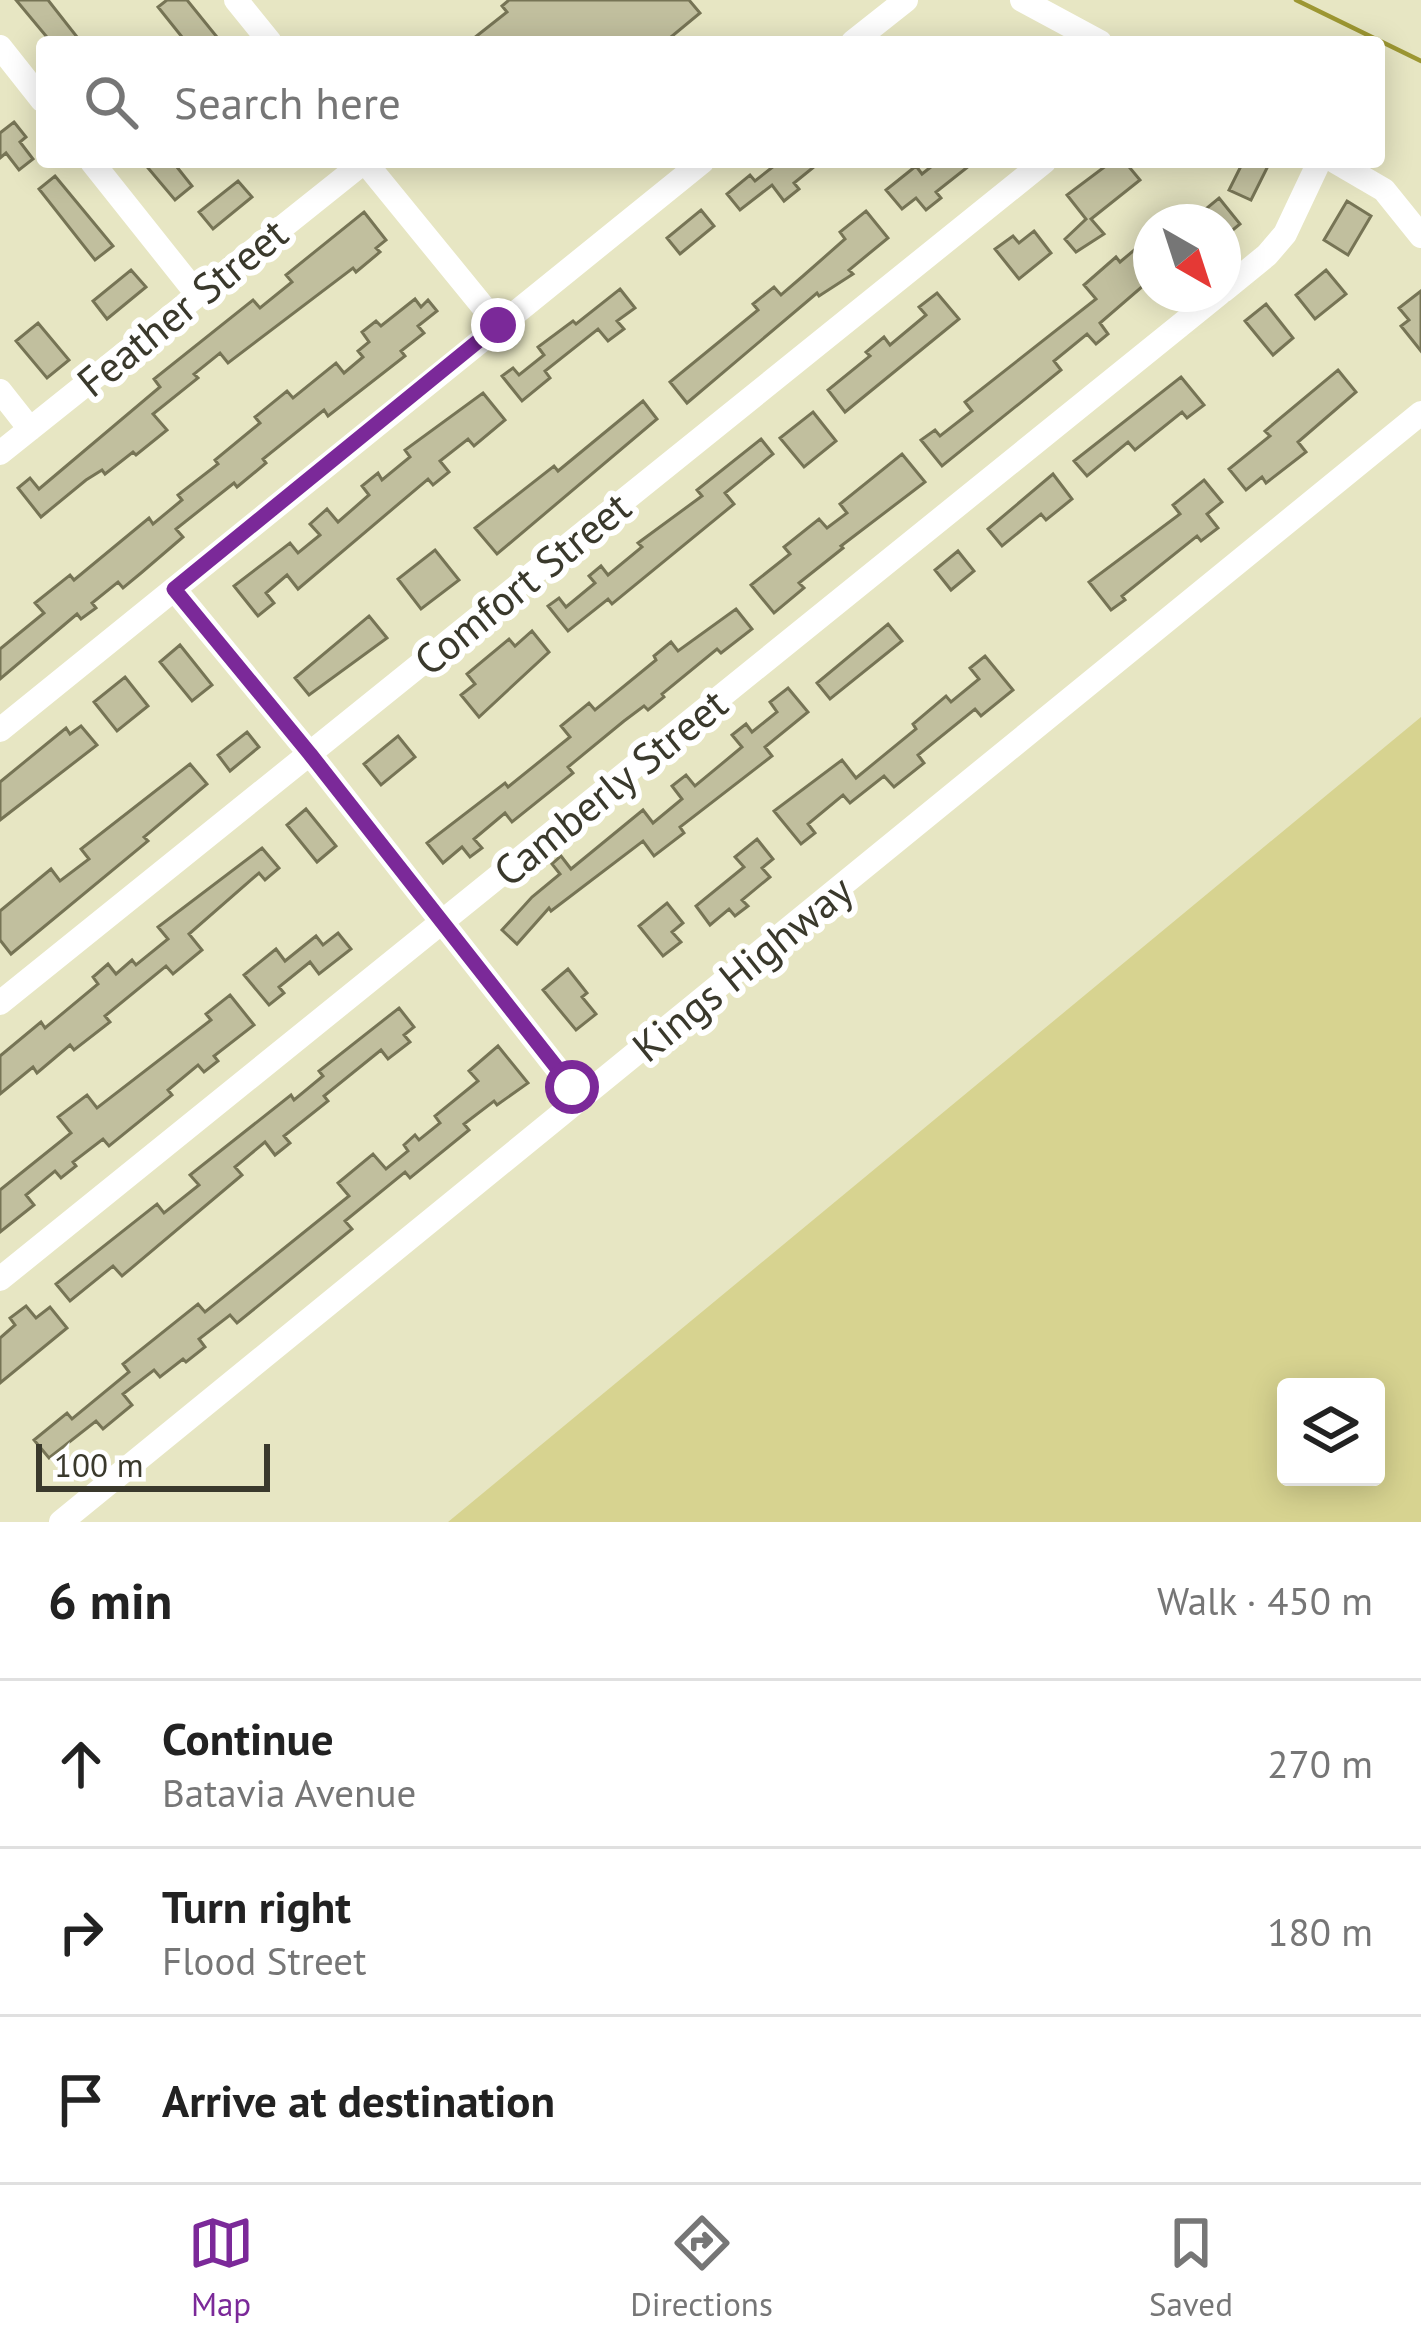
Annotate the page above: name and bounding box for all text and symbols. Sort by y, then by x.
search box [36,36,1385,168]
icon: search [78,69,144,135]
text: Search here [174,73,401,131]
north arrow [1133,204,1241,312]
street label: Feather Street [66,205,298,409]
route end [471,298,525,352]
street label: Comfort Street [403,479,641,687]
street label: Camberly Street [482,676,738,898]
street label: Kings Highway [621,862,864,1074]
route start [545,1060,599,1114]
map controls [1277,1378,1385,1486]
button: layers [1277,1378,1385,1486]
scale bar [36,1438,270,1491]
text: 100 m [54,1443,144,1486]
text: 6 min [48,1567,172,1633]
text: Walk · 450 m [1157,1575,1373,1626]
text: Continue [162,1709,334,1767]
icon: ahead [48,1731,114,1797]
text: 270 m [1267,1738,1373,1789]
text: Batavia Avenue [162,1767,416,1818]
text: Turn right [162,1877,351,1935]
icon: right [48,1899,114,1965]
text: 180 m [1267,1906,1373,1957]
text: Flood Street [162,1935,366,1986]
icon: arrive [48,2067,114,2133]
text: Arrive at destination [162,2071,555,2129]
tab: Map [188,2210,254,2325]
tab: Directions [630,2210,773,2325]
tab: Saved [1149,2210,1233,2325]

